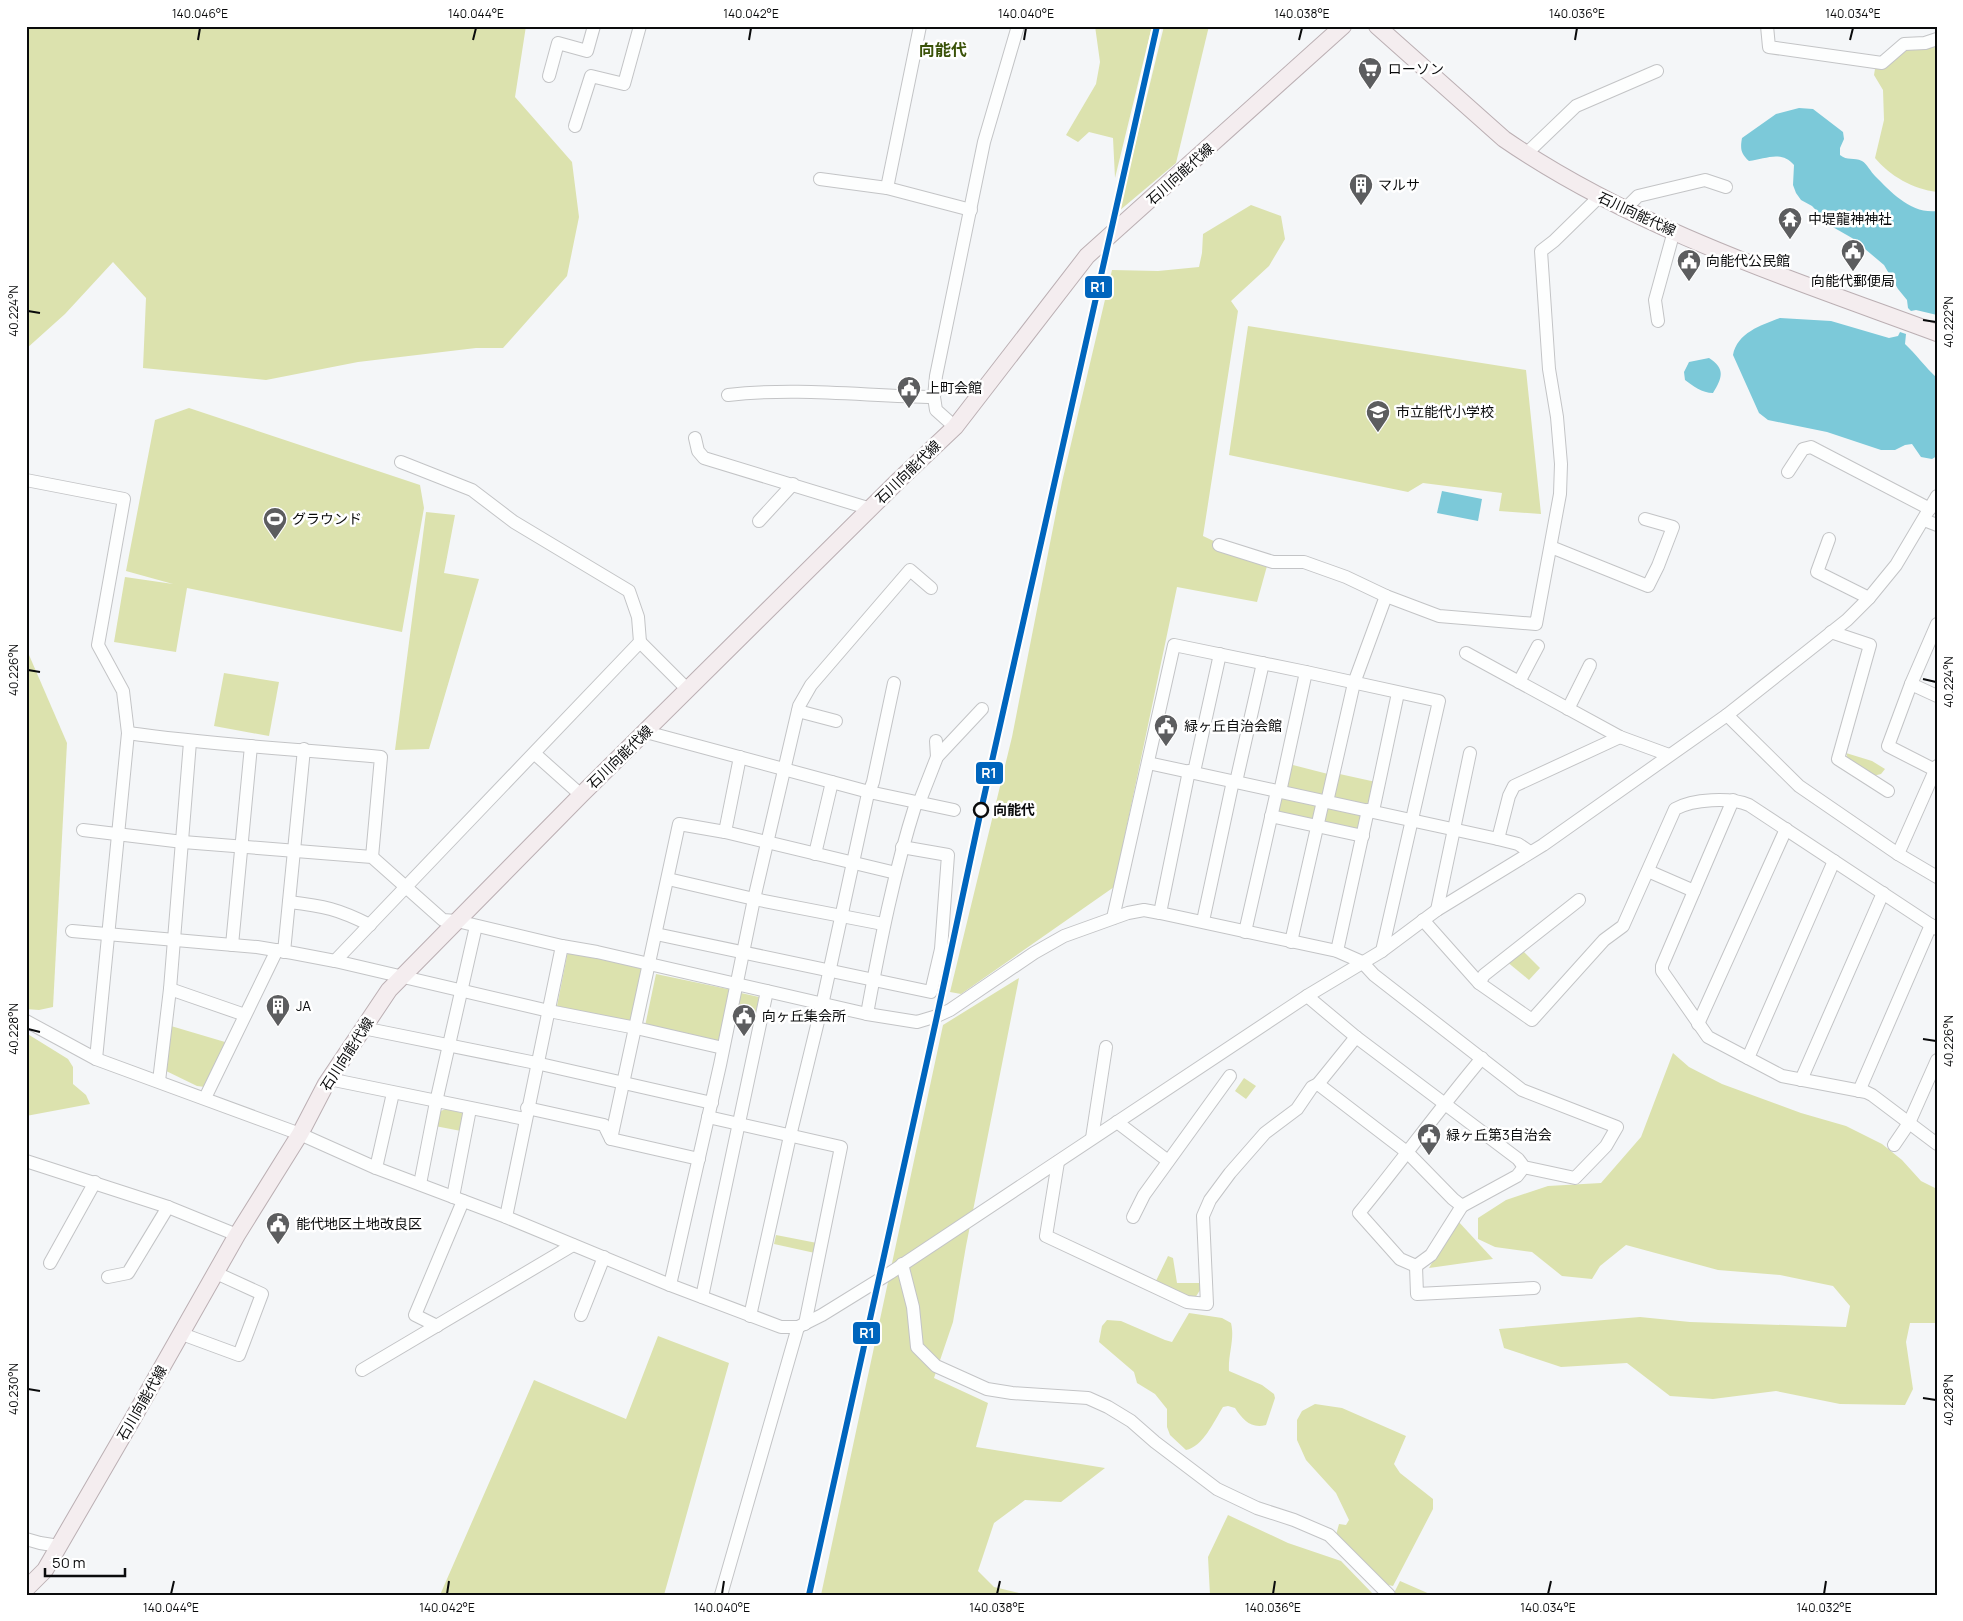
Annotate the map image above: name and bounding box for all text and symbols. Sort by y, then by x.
text: 140.046°E [172,5,228,22]
text: 140.044°E [448,5,504,22]
text: 140.042°E [723,5,779,22]
text: 140.040°E [998,5,1054,22]
text: 140.038°E [1274,5,1330,22]
text: 140.036°E [1549,5,1605,22]
text: 140.034°E [1825,5,1881,22]
district label: 向能代 [919,39,967,61]
supermarket icon: ローソン [1357,56,1383,90]
place label: ローソン [1388,59,1444,78]
street label: 石川向能代線 [1142,138,1217,209]
building icon: マルサ [1348,172,1374,206]
place label: マルサ [1378,175,1420,194]
street label: 石川向能代線 [1595,187,1679,240]
temple icon: 中堤龍神神社 [1777,206,1803,240]
place label: 中堤龍神神社 [1808,209,1892,228]
public building icon: 向能代郵便局 [1840,238,1866,272]
public building icon: 向能代公民館 [1676,248,1702,282]
place label: 向能代公民館 [1706,251,1790,270]
place label: 向能代郵便局 [1811,271,1895,290]
line badge: R1 [1084,275,1113,299]
text: R1 [1090,277,1106,296]
text: 40.224°N [5,285,22,337]
text: 40.222°N [1940,296,1957,348]
public building icon: 上町会館 [896,375,922,409]
place label: 上町会館 [926,378,982,397]
school or university icon: 市立能代小学校 [1365,399,1391,433]
place label: 市立能代小学校 [1396,402,1494,421]
street label: 石川向能代線 [871,436,944,508]
sports icon: グラウンド [262,506,288,540]
place label: グラウンド [292,509,362,528]
text: 40.226°N [5,644,22,696]
text: 40.224°N [1940,656,1957,708]
public building icon: 緑ヶ丘自治会館 [1153,713,1179,747]
place label: 緑ヶ丘自治会館 [1184,716,1282,735]
street label: 石川向能代線 [583,721,656,793]
line badge: R1 [975,761,1004,785]
text: R1 [981,763,997,782]
place label: 向能代 [993,800,1035,819]
marker: 向能代 [973,802,989,818]
building icon: JA [265,993,291,1027]
place label: JA [296,996,311,1015]
text: 40.228°N [5,1003,22,1055]
public building icon: 向ヶ丘集会所 [731,1003,757,1037]
place label: 向ヶ丘集会所 [762,1006,846,1025]
street label: 石川向能代線 [316,1013,377,1094]
text: 40.226°N [1940,1015,1957,1067]
public building icon: 緑ヶ丘第3自治会 [1416,1122,1442,1156]
place label: 緑ヶ丘第3自治会 [1446,1125,1552,1144]
public building icon: 能代地区土地改良区 [265,1211,291,1245]
place label: 能代地区土地改良区 [296,1214,422,1233]
line badge: R1 [852,1321,881,1345]
text: R1 [859,1323,875,1342]
street label: 石川向能代線 [112,1362,171,1444]
text: 40.230°N [5,1363,22,1415]
text: 40.228°N [1940,1374,1957,1426]
scale bar [45,1546,125,1578]
text: 50 m [52,1552,86,1573]
text: 140.044°E [143,1599,199,1616]
text: 140.042°E [419,1599,475,1616]
text: 140.040°E [694,1599,750,1616]
text: 140.038°E [969,1599,1025,1616]
text: 140.036°E [1245,1599,1301,1616]
text: 140.034°E [1520,1599,1576,1616]
text: 140.032°E [1796,1599,1852,1616]

